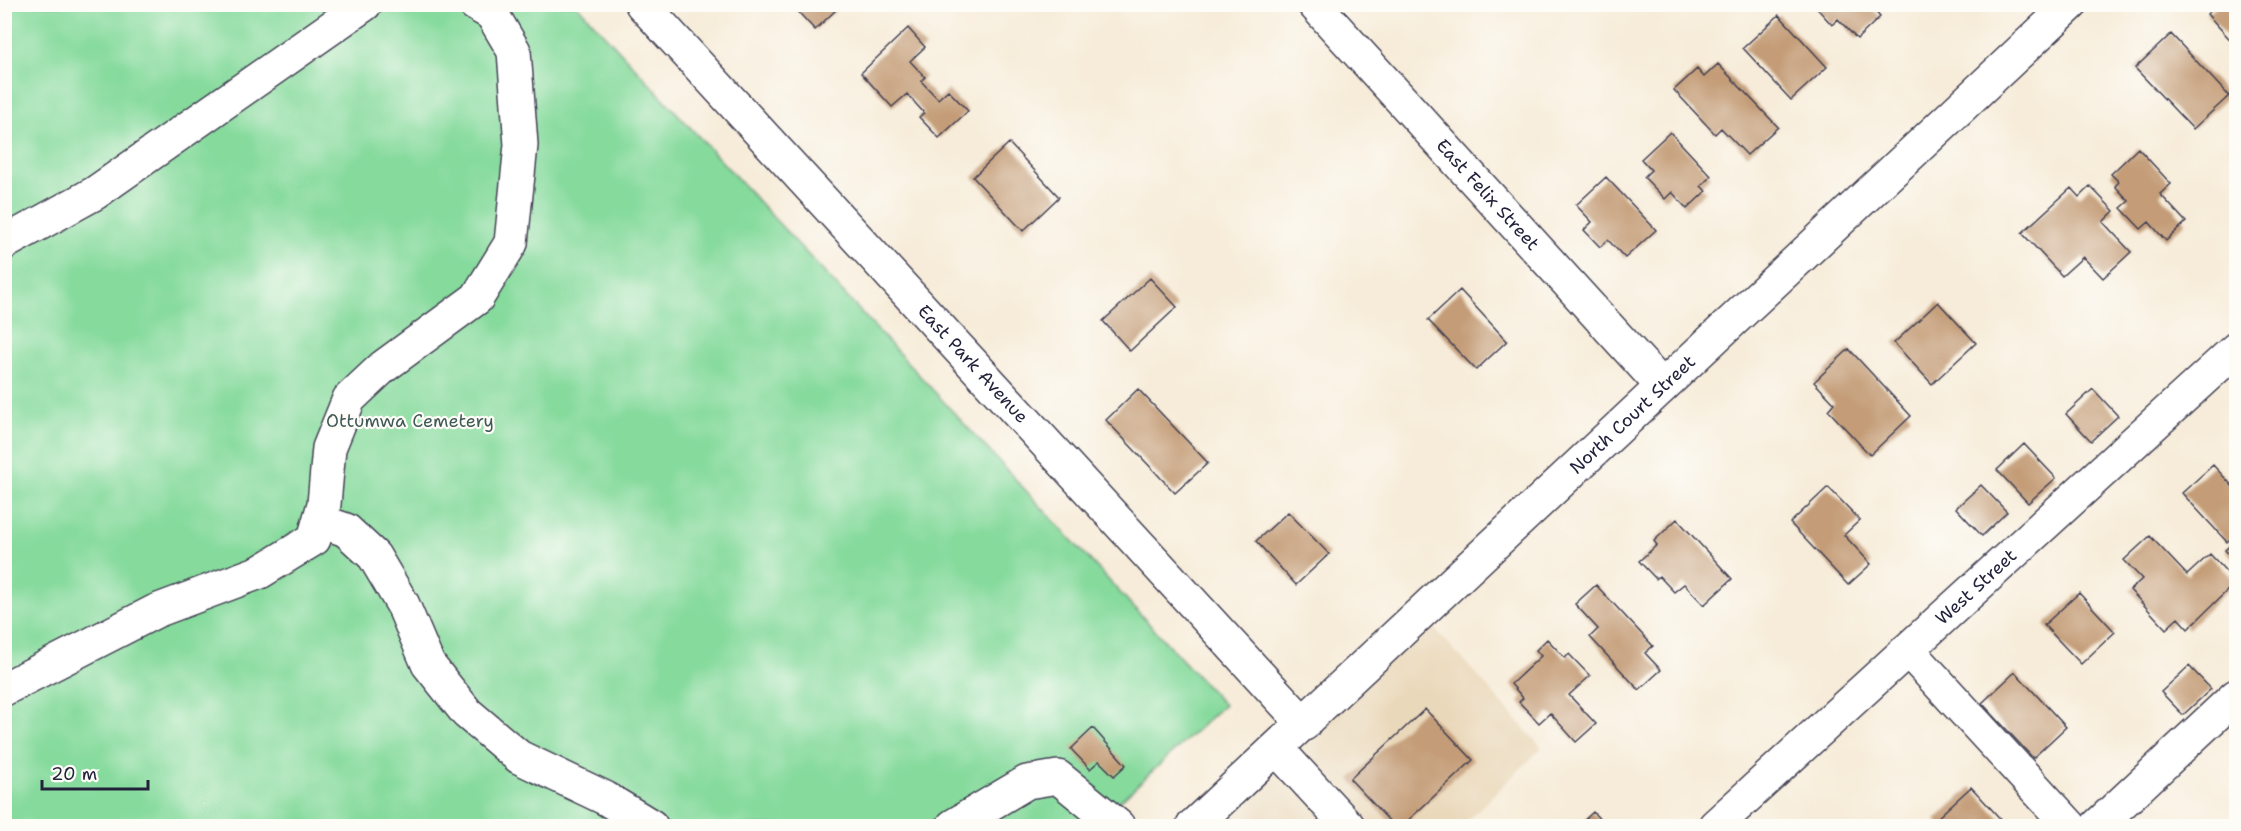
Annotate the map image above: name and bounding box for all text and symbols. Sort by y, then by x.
street label: East Felix Street [1431,134,1545,256]
street label: East Park Avenue [912,300,1034,428]
street label: North Court Street [1564,350,1701,479]
park label: Ottumwa Cemetery [326,409,494,433]
street label: West Street [1930,544,2022,630]
scale bar [42,753,148,791]
text: 20 m [51,762,97,786]

